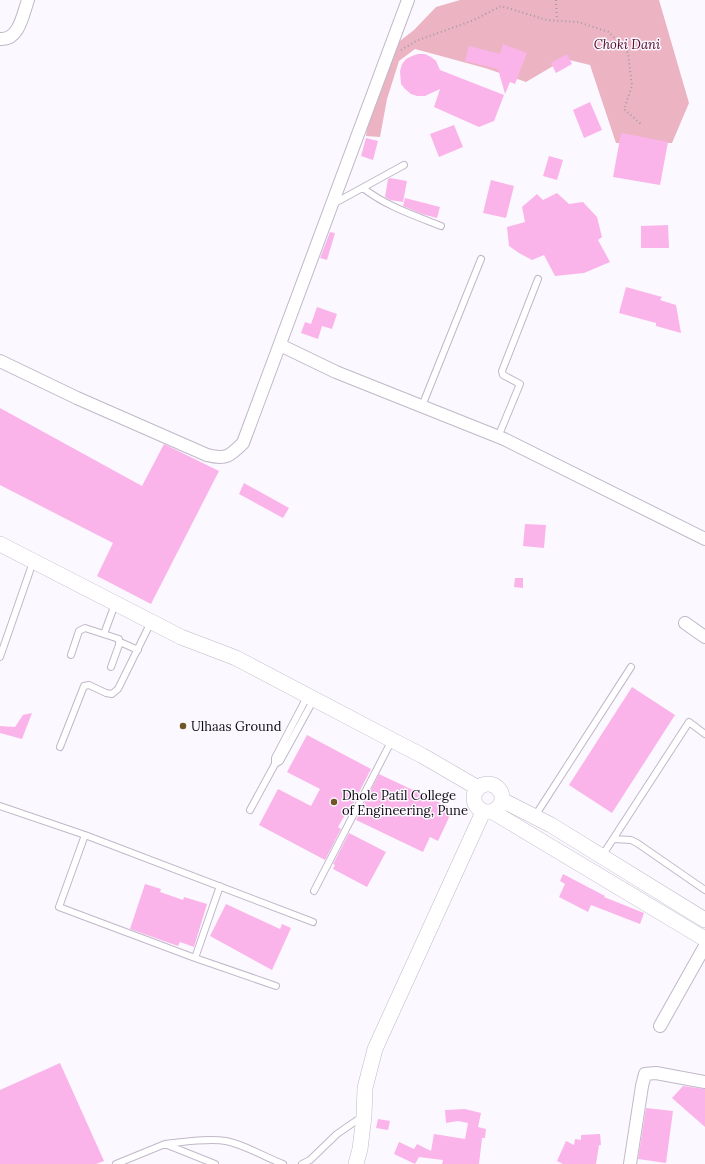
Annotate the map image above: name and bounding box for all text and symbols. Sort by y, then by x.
park label: Choki Dani [594,36,661,53]
place label: Ulhaas Ground [191,718,282,735]
marker: Ulhaas Ground [178,721,188,731]
place label: Dhole Patil College of Engineering, Pune [342,787,468,819]
marker: Dhole Patil College of Engineering, Pune [329,797,339,807]

